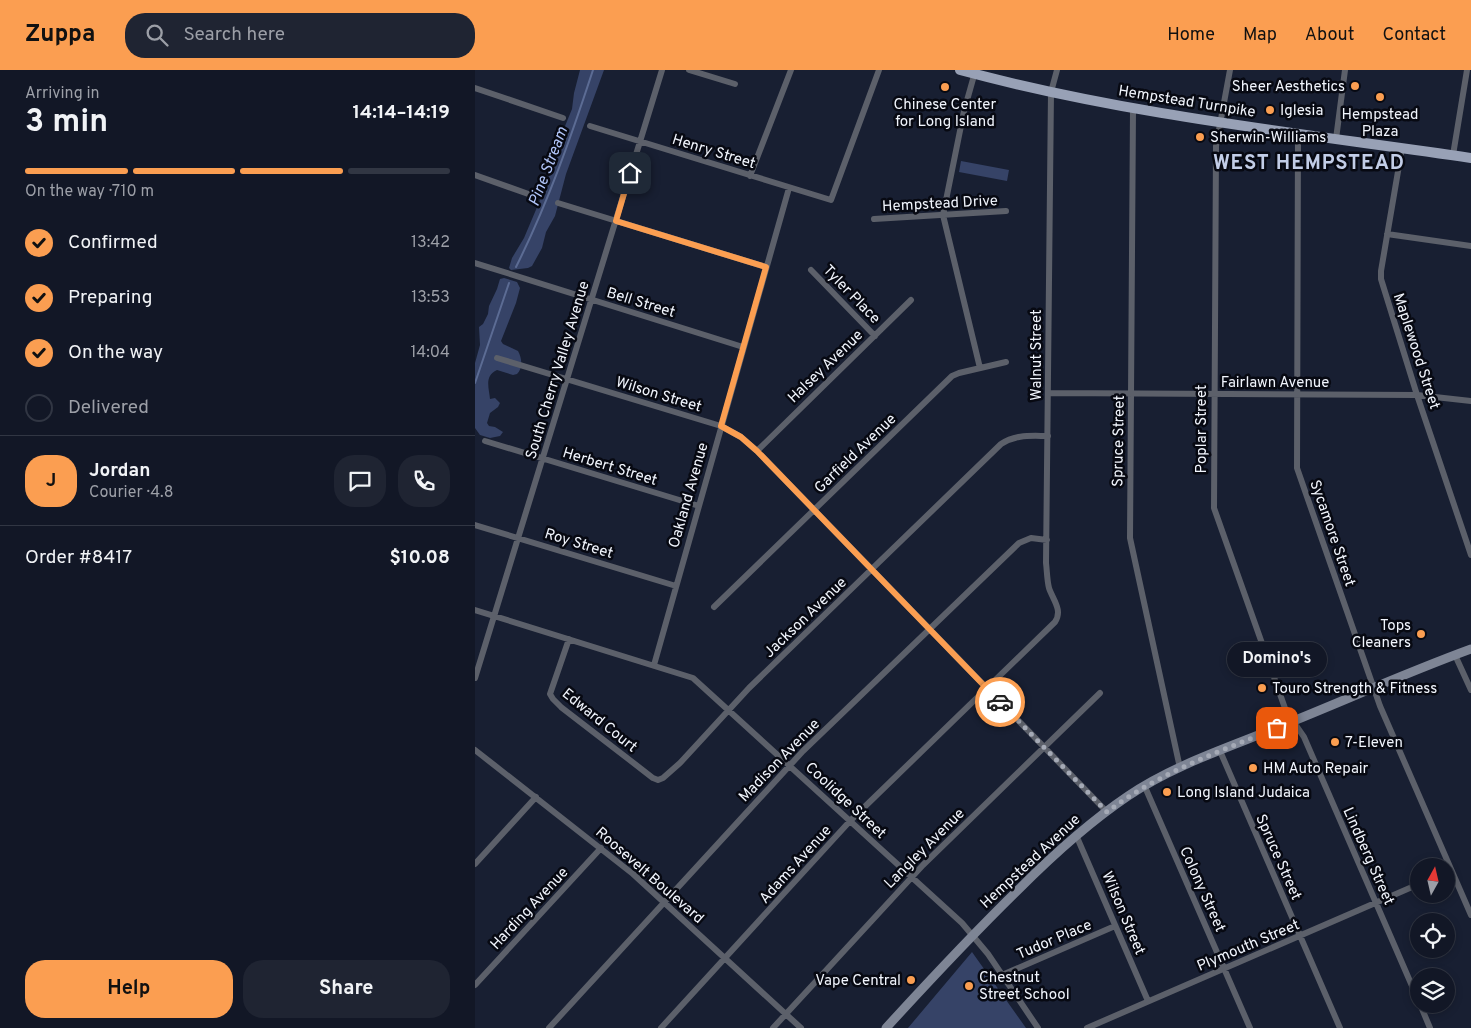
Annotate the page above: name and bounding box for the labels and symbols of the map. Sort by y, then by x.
place label: Sheer Aesthetics [1232,78,1345,97]
marker: Sheer Aesthetics [1349,80,1361,92]
marker: Chinese Center for Long Island [939,81,951,93]
street label: Hempstead Turnpike [1117,82,1257,123]
marker: Hempstead Plaza [1374,91,1386,103]
place label: Chinese Center for Long Island [894,96,997,132]
place label: Iglesia [1280,102,1323,121]
marker: Iglesia [1264,104,1276,116]
place label: Hempstead Plaza [1342,106,1418,142]
water label: Pine Stream [525,124,573,209]
place label: Sherwin-Williams [1210,129,1326,148]
street label: Henry Street [670,131,758,174]
marker: Sherwin-Williams [1194,131,1206,143]
district label: WEST HEMPSTEAD [1213,151,1405,177]
pin [609,152,651,194]
street label: Hempstead Drive [882,192,998,217]
street label: Tyler Place [818,262,884,329]
street label: South Cherry Valley Avenue [522,279,595,462]
street label: Bell Street [604,284,677,323]
street label: Maplewood Street [1388,291,1443,412]
street label: Walnut Street [1028,309,1047,401]
street label: Halsey Avenue [784,326,868,408]
street label: Wilson Street [613,373,704,418]
street label: Fairlawn Avenue [1221,374,1329,393]
street label: Poplar Street [1193,385,1212,473]
street label: Spruce Street [1109,395,1130,487]
street label: Garfield Avenue [811,410,901,498]
street label: Oakland Avenue [665,441,714,550]
street label: Herbert Street [560,444,659,491]
street label: Sycamore Street [1304,478,1359,589]
street label: Roy Street [542,525,615,564]
street label: Jackson Avenue [761,574,852,662]
place label: Tops Cleaners [1352,617,1411,653]
marker: Tops Cleaners [1415,628,1427,640]
callout: Domino's [1227,643,1327,678]
courier [975,677,1025,727]
place label: Touro Strength & Fitness [1272,680,1437,699]
marker: Touro Strength & Fitness [1256,682,1268,694]
street label: Edward Court [558,685,641,757]
pin [1256,707,1298,749]
street label: Madison Avenue [736,715,825,807]
place label: 7-Eleven [1345,734,1403,753]
marker: 7-Eleven [1329,736,1341,748]
street label: Coolidge Street [800,759,890,844]
place label: HM Auto Repair [1263,760,1369,779]
marker: HM Auto Repair [1247,762,1259,774]
place label: Long Island Judaica [1177,784,1310,803]
marker: Long Island Judaica [1161,786,1173,798]
street label: Langley Avenue [881,805,969,893]
street label: Lindberg Street [1338,805,1398,908]
street label: Hempstead Avenue [977,811,1085,913]
street label: Spruce Street [1250,812,1305,903]
street label: Adams Avenue [756,822,836,908]
street label: Roosevelt Boulevard [591,824,707,928]
street label: Colony Street [1174,844,1229,935]
north arrow [1410,858,1455,902]
street label: Harding Avenue [487,864,573,954]
street label: Wilson Street [1097,869,1149,958]
street label: Tudor Place [1014,916,1095,965]
street label: Plymouth Street [1194,916,1303,977]
place label: Chestnut Street School [979,969,1070,1005]
place label: Vape Central [815,972,901,991]
marker: Vape Central [905,974,917,986]
marker: Chestnut Street School [963,980,975,992]

